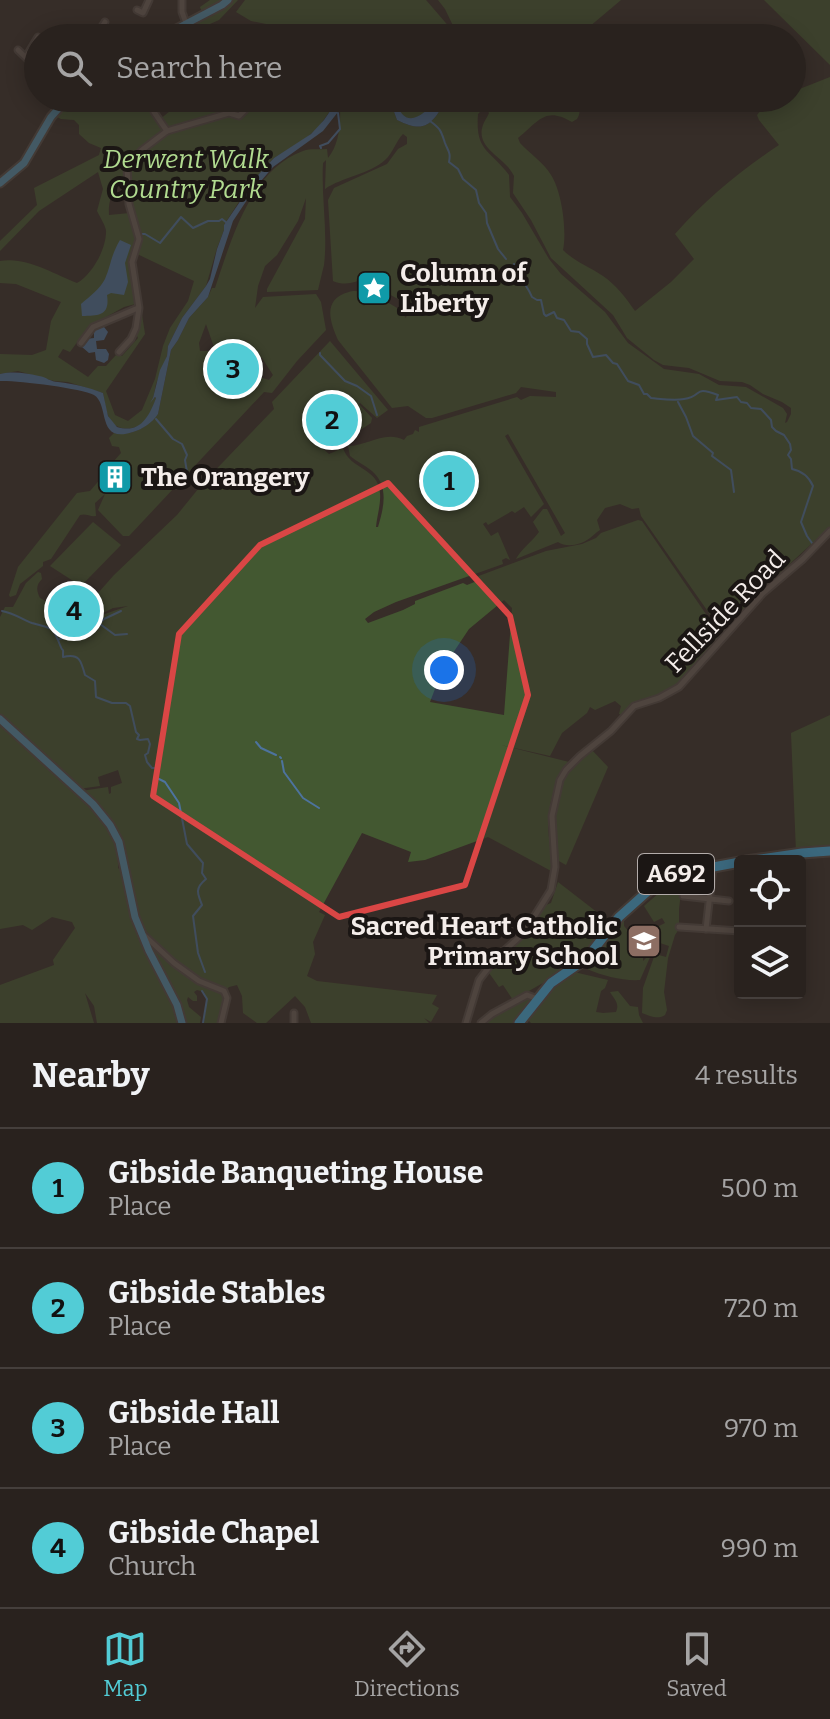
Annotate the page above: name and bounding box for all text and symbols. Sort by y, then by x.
search box [24,24,806,112]
icon: search [52,46,96,90]
text: Search here [116,50,283,86]
park label: Derwent Walk Country Park [103,144,270,205]
place label: Column of Liberty [400,258,529,319]
place icon: Column of Liberty [355,269,393,307]
pin: 3 [207,339,259,399]
pin: 2 [306,390,358,450]
pin: 1 [423,451,475,511]
building icon: The Orangery [96,458,134,496]
place label: The Orangery [141,462,310,493]
street label: Fellside Road [659,543,792,679]
pin: 4 [48,581,100,641]
your location [424,650,464,690]
road number: A692 [638,854,714,894]
map controls [734,855,806,999]
button: locate [734,855,806,927]
place label: Sacred Heart Catholic Primary School [351,911,618,972]
school or university icon: Sacred Heart Catholic Primary School [625,922,663,960]
button: layers [734,927,806,999]
text: Nearby [32,1055,150,1096]
text: 4 results [695,1060,798,1091]
text: Gibside Banqueting House [108,1155,484,1191]
text: 1 [52,1173,64,1204]
text: 500 m [721,1173,798,1204]
text: Place [108,1191,172,1222]
text: Gibside Stables [108,1275,325,1311]
text: 2 [51,1293,65,1324]
text: 720 m [724,1293,798,1324]
text: Place [108,1311,172,1342]
text: Gibside Hall [108,1395,280,1431]
text: 3 [51,1413,65,1444]
text: 970 m [724,1413,798,1444]
text: Place [108,1431,172,1462]
text: Gibside Chapel [108,1515,319,1551]
text: 4 [50,1533,66,1564]
text: 990 m [721,1533,798,1564]
text: Church [108,1551,196,1582]
tab: Map [103,1627,148,1702]
tab: Directions [354,1627,460,1702]
tab: Saved [666,1627,727,1702]

